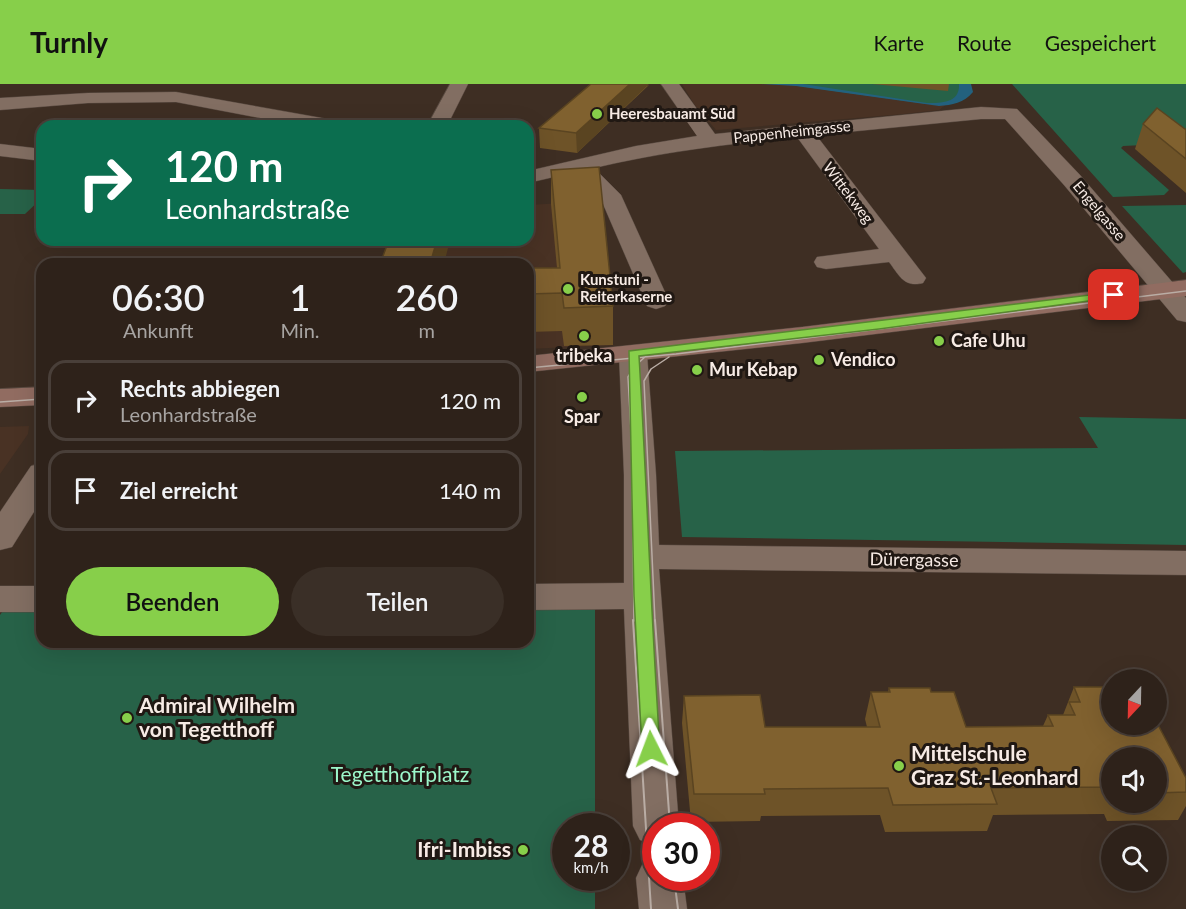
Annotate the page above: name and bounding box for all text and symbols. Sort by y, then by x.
text: Turnly [30,25,108,59]
text: Karte [874,30,924,55]
text: Route [957,30,1012,55]
text: Gespeichert [1045,30,1156,55]
place label: Heeresbauamt Süd [609,104,735,122]
marker: Heeresbauamt Süd [590,107,604,121]
street label: Pappenheimgasse [732,116,851,146]
text: 120 m [165,141,283,191]
icon: right [66,144,144,222]
street label: Wittekweg [820,158,878,227]
street label: Engelgasse [1070,177,1130,244]
text: Leonhardstraße [165,192,350,225]
pin [1088,269,1139,320]
place label: Kunstuni - Reiterkaserne [580,270,672,305]
text: 06:30 [112,275,205,319]
text: 1 [290,275,310,319]
text: 260 [395,275,458,319]
icon: arrive [1097,278,1130,311]
marker: Kunstuni - Reiterkaserne [561,282,575,296]
text: Ankunft [123,318,194,342]
text: Min. [280,318,320,342]
text: m [419,318,435,342]
marker: tribeka [577,329,591,343]
place label: Cafe Uhu [951,329,1026,351]
marker: Cafe Uhu [932,334,946,348]
place label: tribeka [556,344,612,366]
place label: Vendico [830,348,895,370]
marker: Vendico [812,353,826,367]
place label: Mur Kebap [709,358,798,380]
marker: Mur Kebap [690,363,704,377]
text: Rechts abbiegen [120,375,280,402]
icon: right [69,384,102,417]
text: 120 m [439,387,501,414]
marker: Spar [575,390,589,404]
text: Leonhardstraße [120,402,257,426]
place label: Spar [564,405,600,427]
icon: arrive [69,474,102,507]
text: Ziel erreicht [120,477,238,504]
text: 140 m [439,477,501,504]
street label: Dürergasse [869,547,959,571]
button: Beenden [66,567,279,636]
button: Teilen [291,567,504,636]
north arrow [1101,669,1167,735]
map controls [1101,669,1167,891]
place label: Admiral Wilhelm von Tegetthoff [138,692,295,741]
marker: Admiral Wilhelm von Tegetthoff [120,711,134,725]
position arrow [619,717,683,781]
place label: Mittelschule Graz St.-Leonhard [911,740,1078,789]
button: sound [1101,747,1167,813]
marker: Mittelschule Graz St.-Leonhard [892,759,906,773]
park label: Tegetthoffplatz [331,761,469,786]
speed limit sign: 30 [642,813,720,891]
button: search [1101,825,1167,891]
text: 28 [574,827,608,863]
place label: Ifri-Imbiss [417,836,511,861]
marker: Ifri-Imbiss [516,843,530,857]
text: km/h [573,858,609,876]

